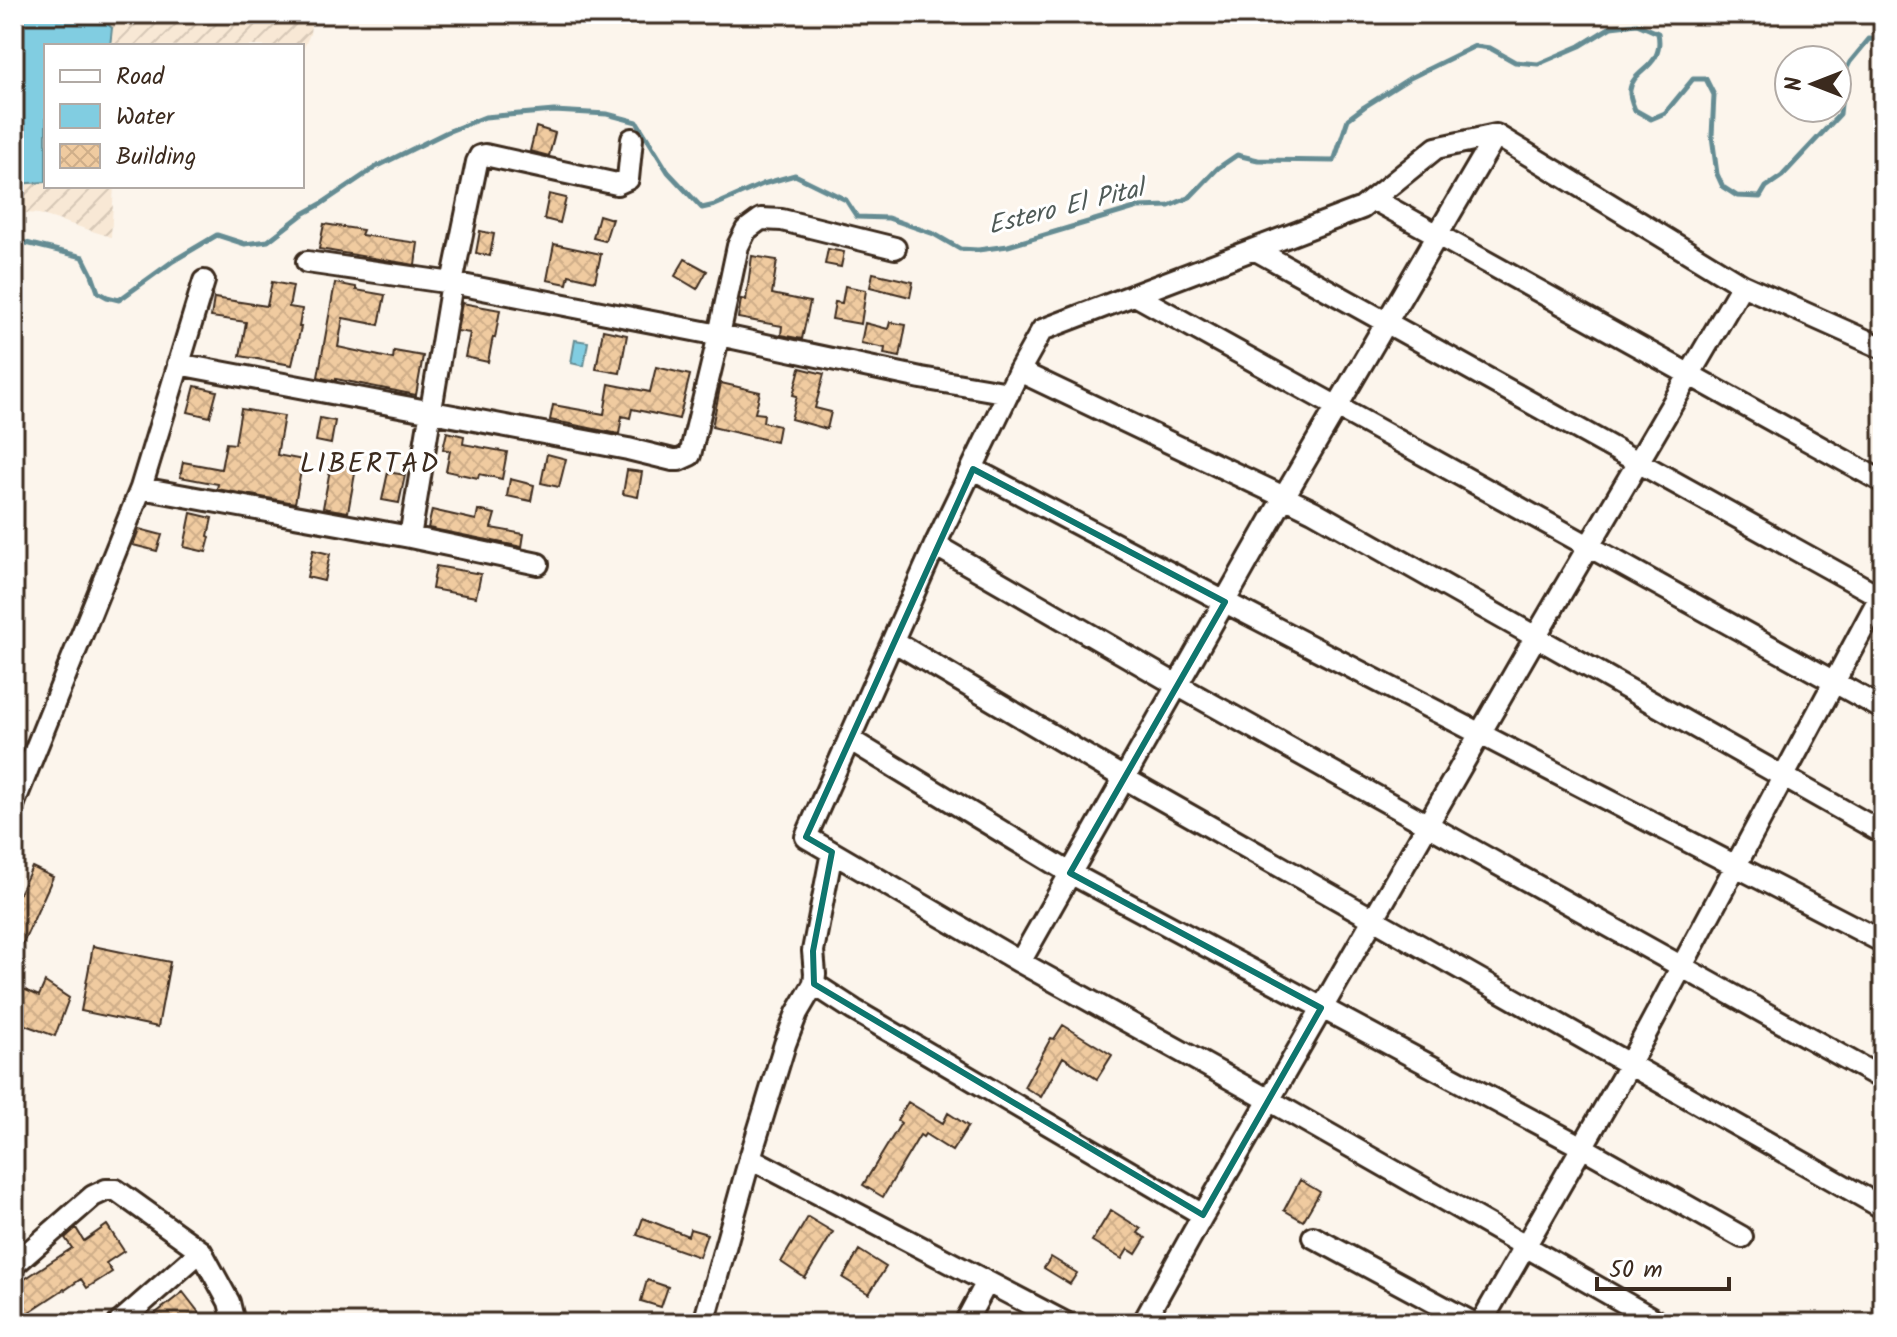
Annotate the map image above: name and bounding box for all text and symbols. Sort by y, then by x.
legend [44,44,304,188]
north arrow [1773,44,1853,124]
text: Road [116,58,165,97]
text: N [1778,77,1813,91]
text: Water [116,98,176,137]
text: Building [116,138,196,177]
water label: Estero El Pital [983,167,1153,248]
district label: LIBERTAD [300,442,440,487]
scale bar [1597,1241,1729,1291]
text: 50 m [1609,1251,1663,1290]

